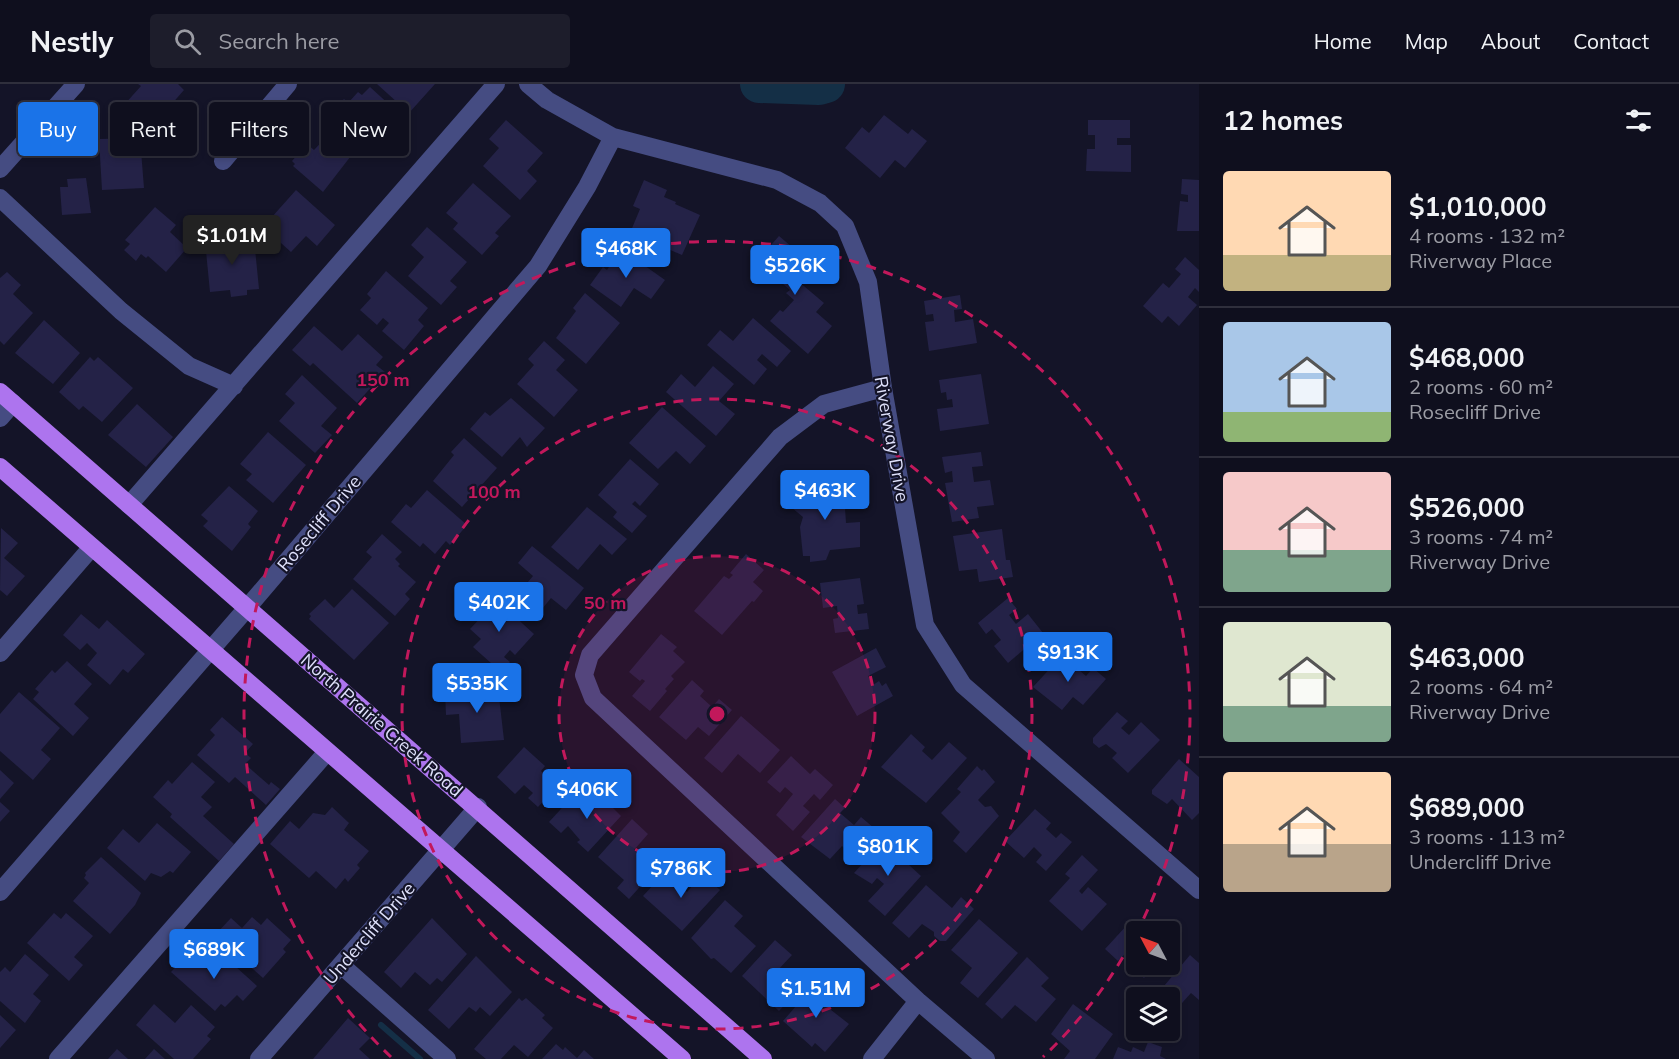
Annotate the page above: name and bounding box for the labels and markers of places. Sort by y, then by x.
pin: $1.01M [183,215,281,266]
pin: $468K [584,228,668,279]
pin: $526K [753,245,837,296]
pin: $463K [783,470,867,521]
pin: $402K [457,582,541,633]
pin: $913K [1026,632,1110,683]
pin: $535K [435,663,519,714]
centre of rings [707,704,727,724]
pin: $406K [545,769,629,820]
pin: $801K [846,826,930,877]
pin: $786K [639,848,723,899]
pin: $689K [172,929,256,980]
pin: $1.51M [767,968,865,1019]

